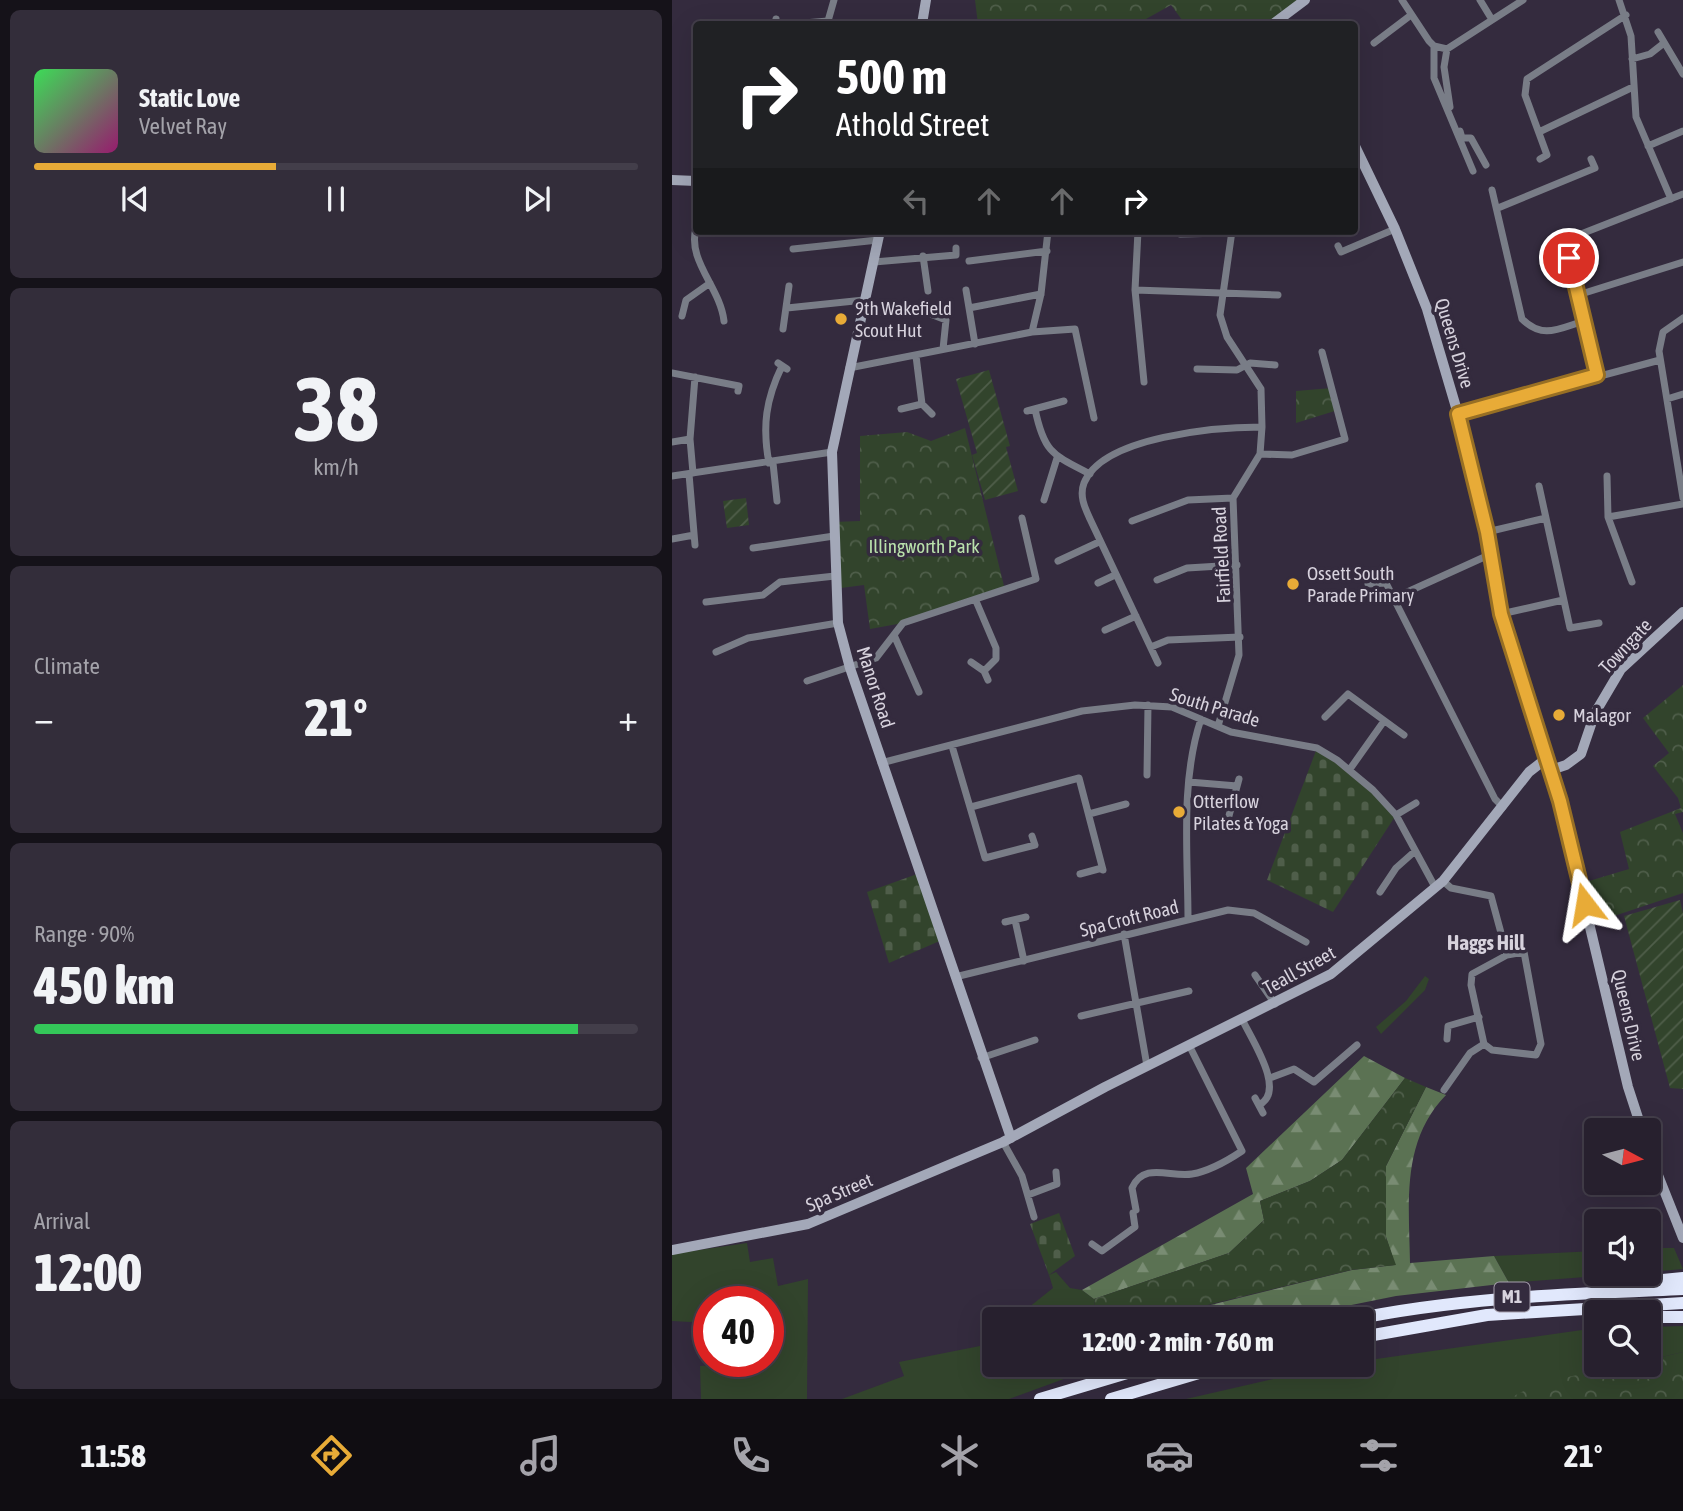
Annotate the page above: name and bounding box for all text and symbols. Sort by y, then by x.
text: 500 m [836,48,947,104]
icon: right [721,49,812,140]
text: Static Love [139,83,240,113]
text: Athold Street [836,106,989,143]
text: Velvet Ray [139,113,227,139]
icon: previous [116,180,154,218]
icon: pause [317,180,355,218]
icon: next [518,180,556,218]
icon: left [897,182,935,220]
icon: ahead [970,182,1008,220]
icon: ahead [1043,182,1081,220]
icon: right [1116,182,1154,220]
pin [1539,228,1599,288]
icon: arrive [1550,239,1588,277]
street label: Queens Drive [1431,295,1479,391]
place label: 9th Wakefield Scout Hut [855,297,952,341]
marker: 9th Wakefield Scout Hut [833,311,849,327]
text: 38 [293,356,379,460]
text: km/h [313,454,359,480]
street label: Fairfield Road [1207,506,1235,604]
park label: Illingworth Park [868,535,980,557]
place label: Ossett South Parade Primary [1307,562,1414,606]
marker: Ossett South Parade Primary [1285,576,1301,592]
street label: Towngate [1594,614,1656,678]
street label: Manor Road [853,644,899,730]
text: Climate [34,653,100,679]
street label: South Parade [1167,683,1263,731]
text: 21° [304,687,368,747]
text: − [34,696,54,739]
text: + [618,696,638,739]
place label: Malagor [1573,704,1631,726]
marker: Malagor [1551,707,1567,723]
place label: Otterflow Pilates & Yoga [1193,790,1289,834]
marker: Otterflow Pilates & Yoga [1171,804,1187,820]
position arrow [1548,867,1622,941]
street label: Spa Croft Road [1077,895,1181,941]
text: Range · 90% [34,921,134,947]
district label: Haggs Hill [1447,930,1525,954]
street label: Teall Street [1259,941,1339,999]
text: 450 km [34,955,175,1015]
street label: Queens Drive [1608,967,1650,1063]
north arrow [1584,1118,1661,1195]
map controls [1584,1118,1661,1377]
street label: Spa Street [802,1168,876,1216]
text: Arrival [34,1208,90,1234]
button: sound [1584,1209,1661,1286]
text: 12:00 [34,1242,142,1302]
road number: M1 [1494,1282,1530,1312]
speed limit sign: 40 [693,1286,784,1377]
button: search [1584,1300,1661,1377]
text: 12:00 · 2 min · 760 m [1082,1327,1274,1357]
icon: directions [307,1431,356,1480]
icon: music [516,1431,565,1480]
icon: phone [726,1431,775,1480]
icon: climate [935,1431,984,1480]
icon: car [1145,1431,1194,1480]
icon: filters [1354,1431,1403,1480]
text: 11:58 [80,1437,146,1474]
text: 21° [1564,1437,1603,1474]

